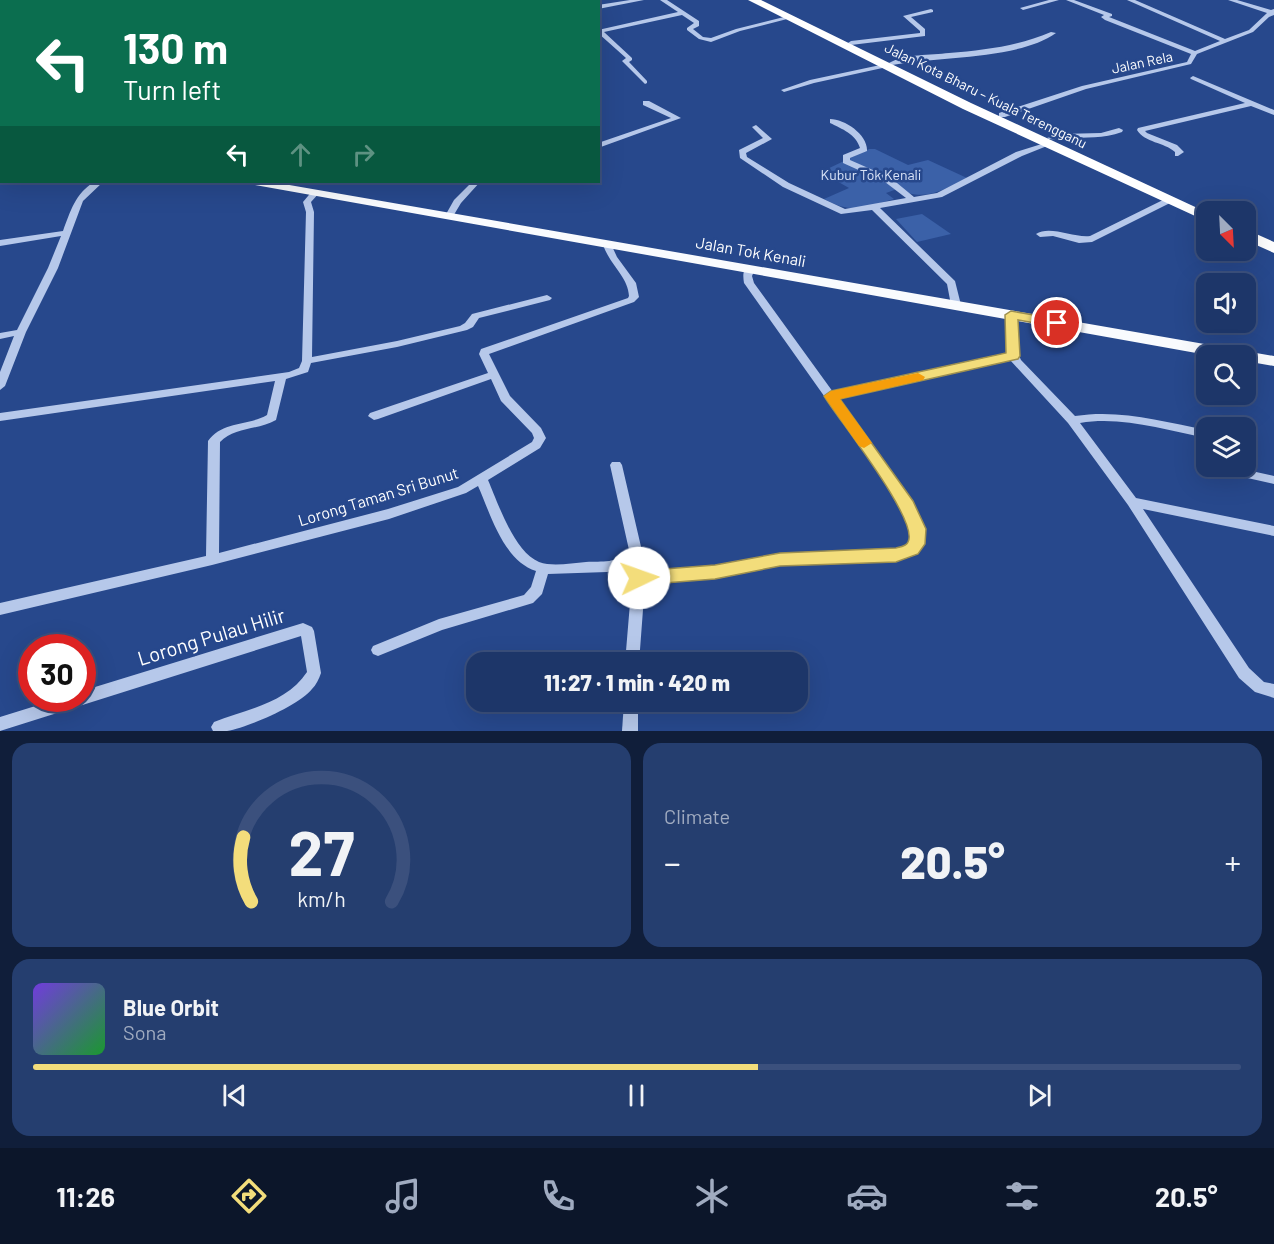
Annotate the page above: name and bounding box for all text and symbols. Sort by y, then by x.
text: 130 m [123,22,228,72]
icon: left [24,24,102,102]
street label: Jalan Kota Bharu – Kuala Terengganu [882,38,1090,152]
street label: Jalan Rela [1110,47,1174,77]
text: Turn left [123,73,221,105]
icon: left [221,138,254,171]
icon: ahead [284,138,317,171]
icon: right [347,138,380,171]
park label: Kubur Tok Kenali [821,166,921,183]
north arrow [1196,201,1256,261]
map controls [1196,201,1256,477]
street label: Jalan Tok Kenali [694,232,808,270]
button: sound [1196,273,1256,333]
pin [1031,297,1082,348]
icon: arrive [1040,306,1073,339]
button: search [1196,345,1256,405]
button: layers [1196,417,1256,477]
street label: Lorong Taman Sri Bunut [295,463,461,529]
position arrow [607,546,671,610]
street label: Lorong Pulau Hilir [134,602,288,670]
speed limit sign: 30 [18,634,96,712]
text: 11:27 · 1 min · 420 m [544,669,730,695]
text: Climate [664,804,730,828]
text: 27 [289,814,354,888]
text: 20.5° [900,834,1005,888]
text: − [664,842,681,882]
text: + [1225,842,1241,882]
text: km/h [297,886,346,911]
text: Blue Orbit [123,994,219,1020]
text: Sona [123,1020,167,1044]
icon: previous [218,1079,251,1112]
icon: pause [620,1079,653,1112]
icon: next [1023,1079,1056,1112]
icon: directions [228,1175,270,1217]
icon: music [382,1175,424,1217]
icon: phone [537,1175,579,1217]
icon: climate [691,1175,733,1217]
icon: car [846,1175,888,1217]
icon: filters [1001,1175,1043,1217]
text: 11:26 [56,1180,115,1212]
text: 20.5° [1155,1180,1218,1212]

